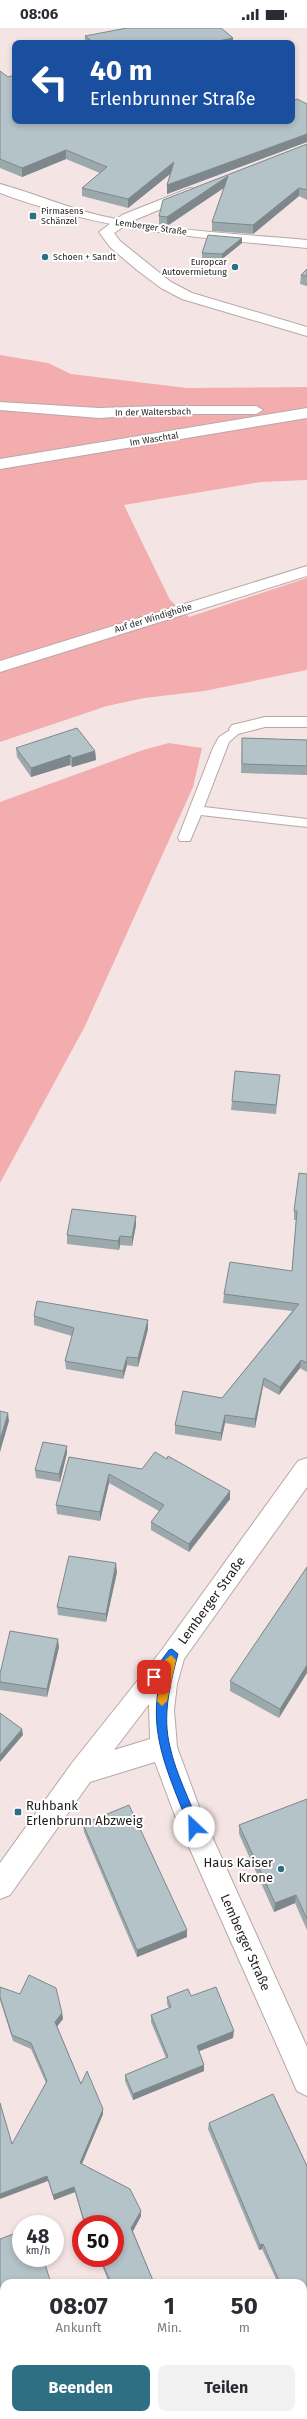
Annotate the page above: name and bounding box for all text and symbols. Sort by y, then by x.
text: 08:06 [20,5,58,23]
text: 40 m [90,54,153,87]
icon: left [24,56,76,108]
text: Erlenbrunner Straße [90,88,256,110]
place label: Pirmasens Schänzel [41,206,83,226]
marker: Pirmasens Schänzel [28,211,38,221]
street label: Lemberger Straße [115,217,188,237]
marker: Schoen + Sandt [40,252,50,262]
place label: Schoen + Sandt [53,252,117,262]
place label: Europcar Autovermietung [162,257,228,277]
marker: Europcar Autovermietung [230,262,240,272]
street label: In der Waltersbach [115,406,191,418]
street label: Im Waschtal [129,430,179,448]
street label: Auf der Windighöhe [113,601,193,635]
street label: Lemberger Straße [175,1554,248,1647]
pin [137,1660,171,1694]
icon: arrive [143,1666,165,1688]
place label: Ruhbank Erlenbrunn Abzweig [26,1798,143,1828]
position arrow [173,1806,215,1848]
marker: Ruhbank Erlenbrunn Abzweig [13,1807,23,1817]
place label: Haus Kaiser Krone [204,1855,273,1885]
marker: Haus Kaiser Krone [276,1864,286,1874]
street label: Lemberger Straße [217,1892,274,1993]
speed limit sign: 50 [72,2215,124,2267]
text: 48 [27,2224,49,2248]
text: km/h [26,2245,50,2257]
text: 08:07 [49,2292,108,2320]
text: 1 [164,2292,175,2320]
text: 50 [231,2292,258,2320]
text: Ankunft [56,2320,101,2335]
text: Min. [157,2320,182,2335]
text: m [239,2320,250,2335]
button: Beenden [12,2365,150,2411]
button: Teilen [158,2365,295,2411]

